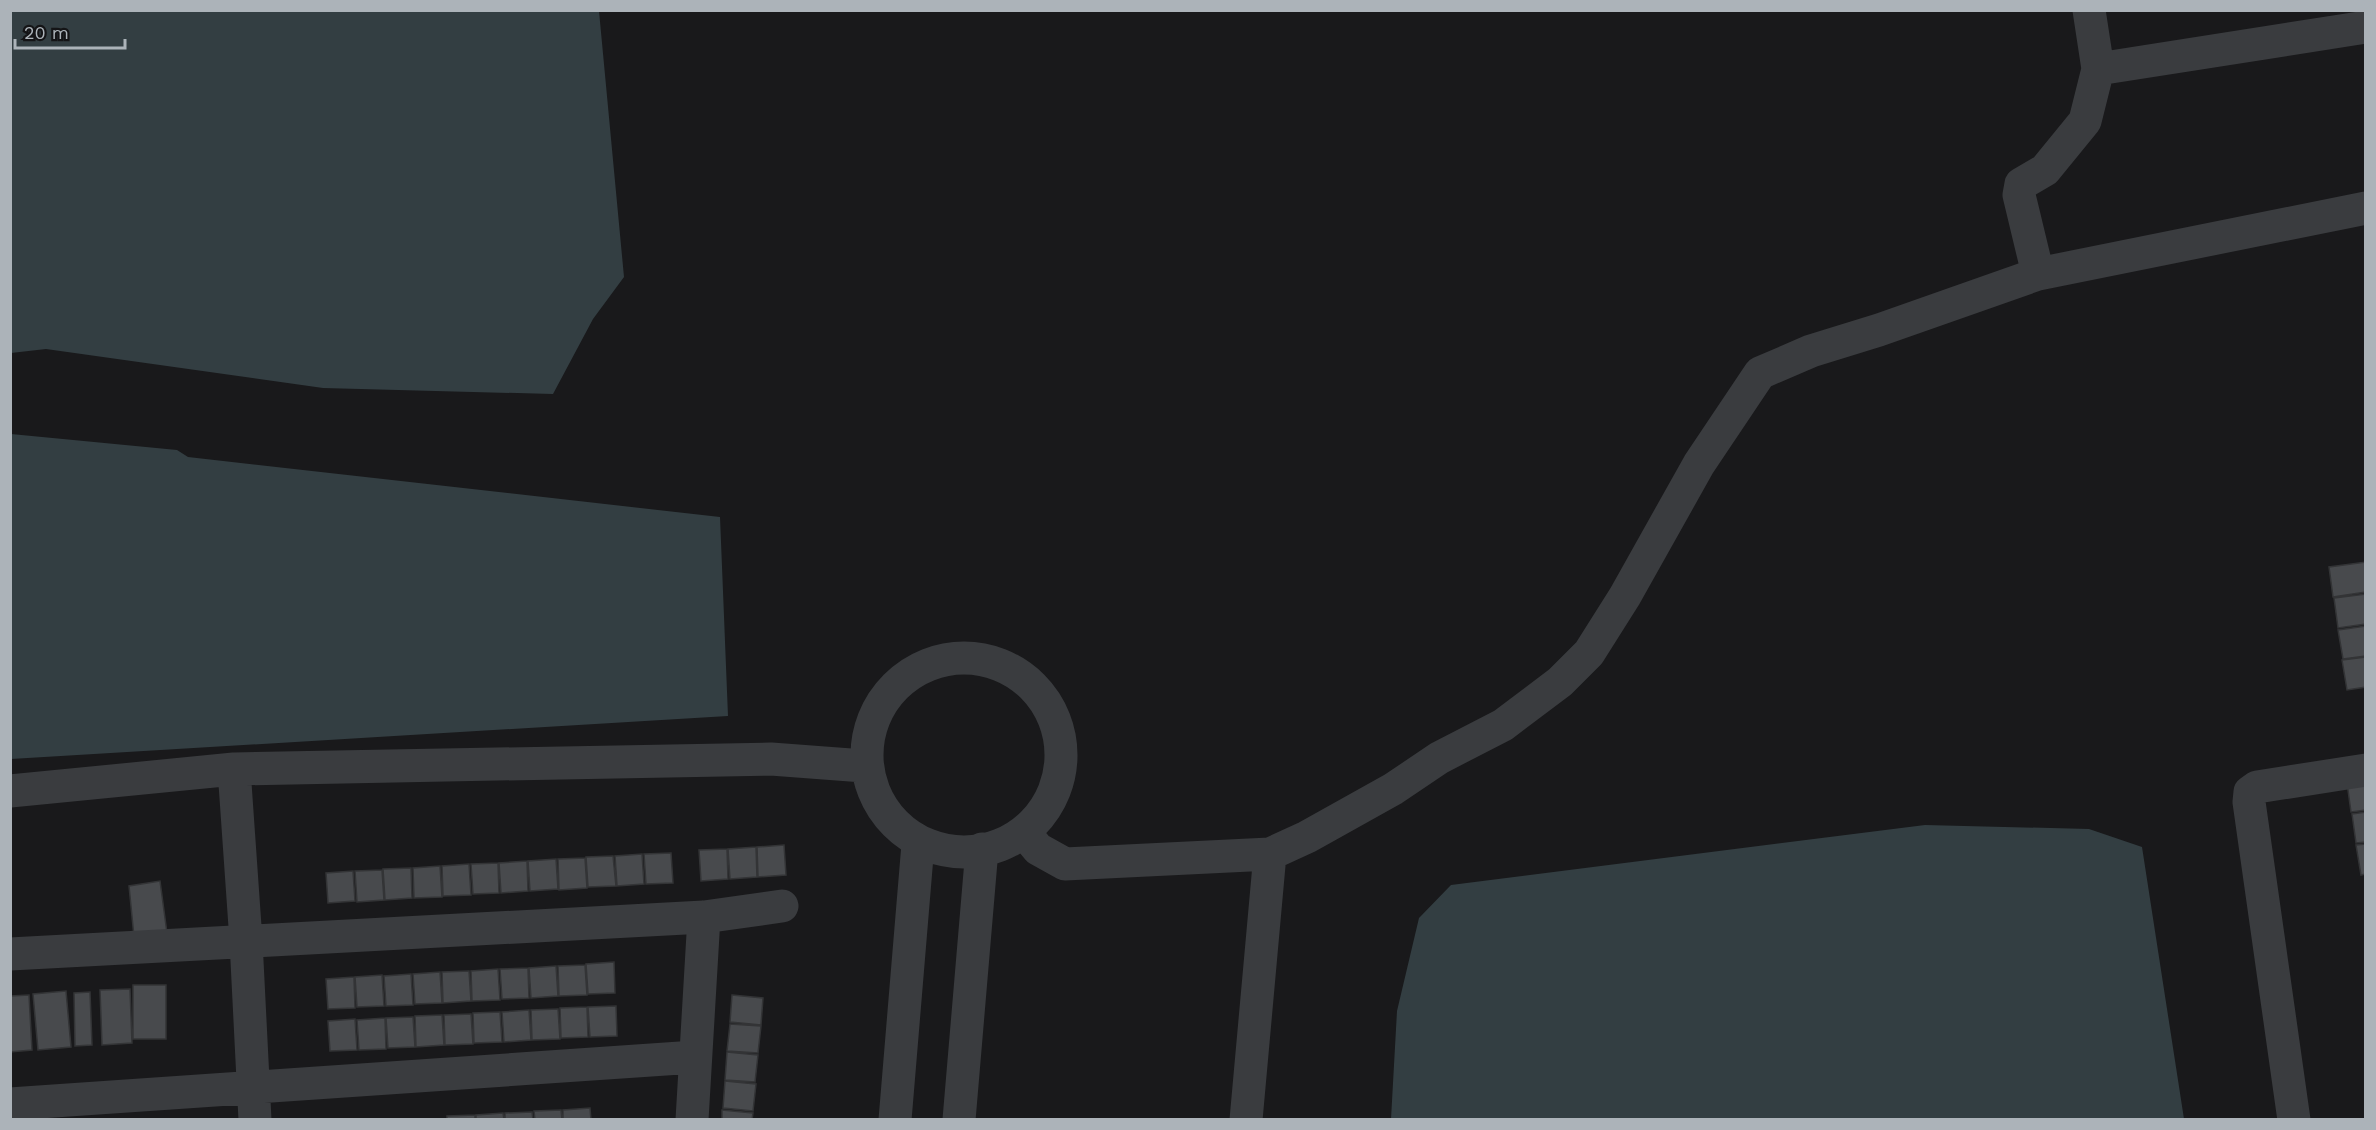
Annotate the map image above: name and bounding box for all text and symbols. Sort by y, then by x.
scale bar [15,12,124,50]
text: 20 m [24,22,69,43]

